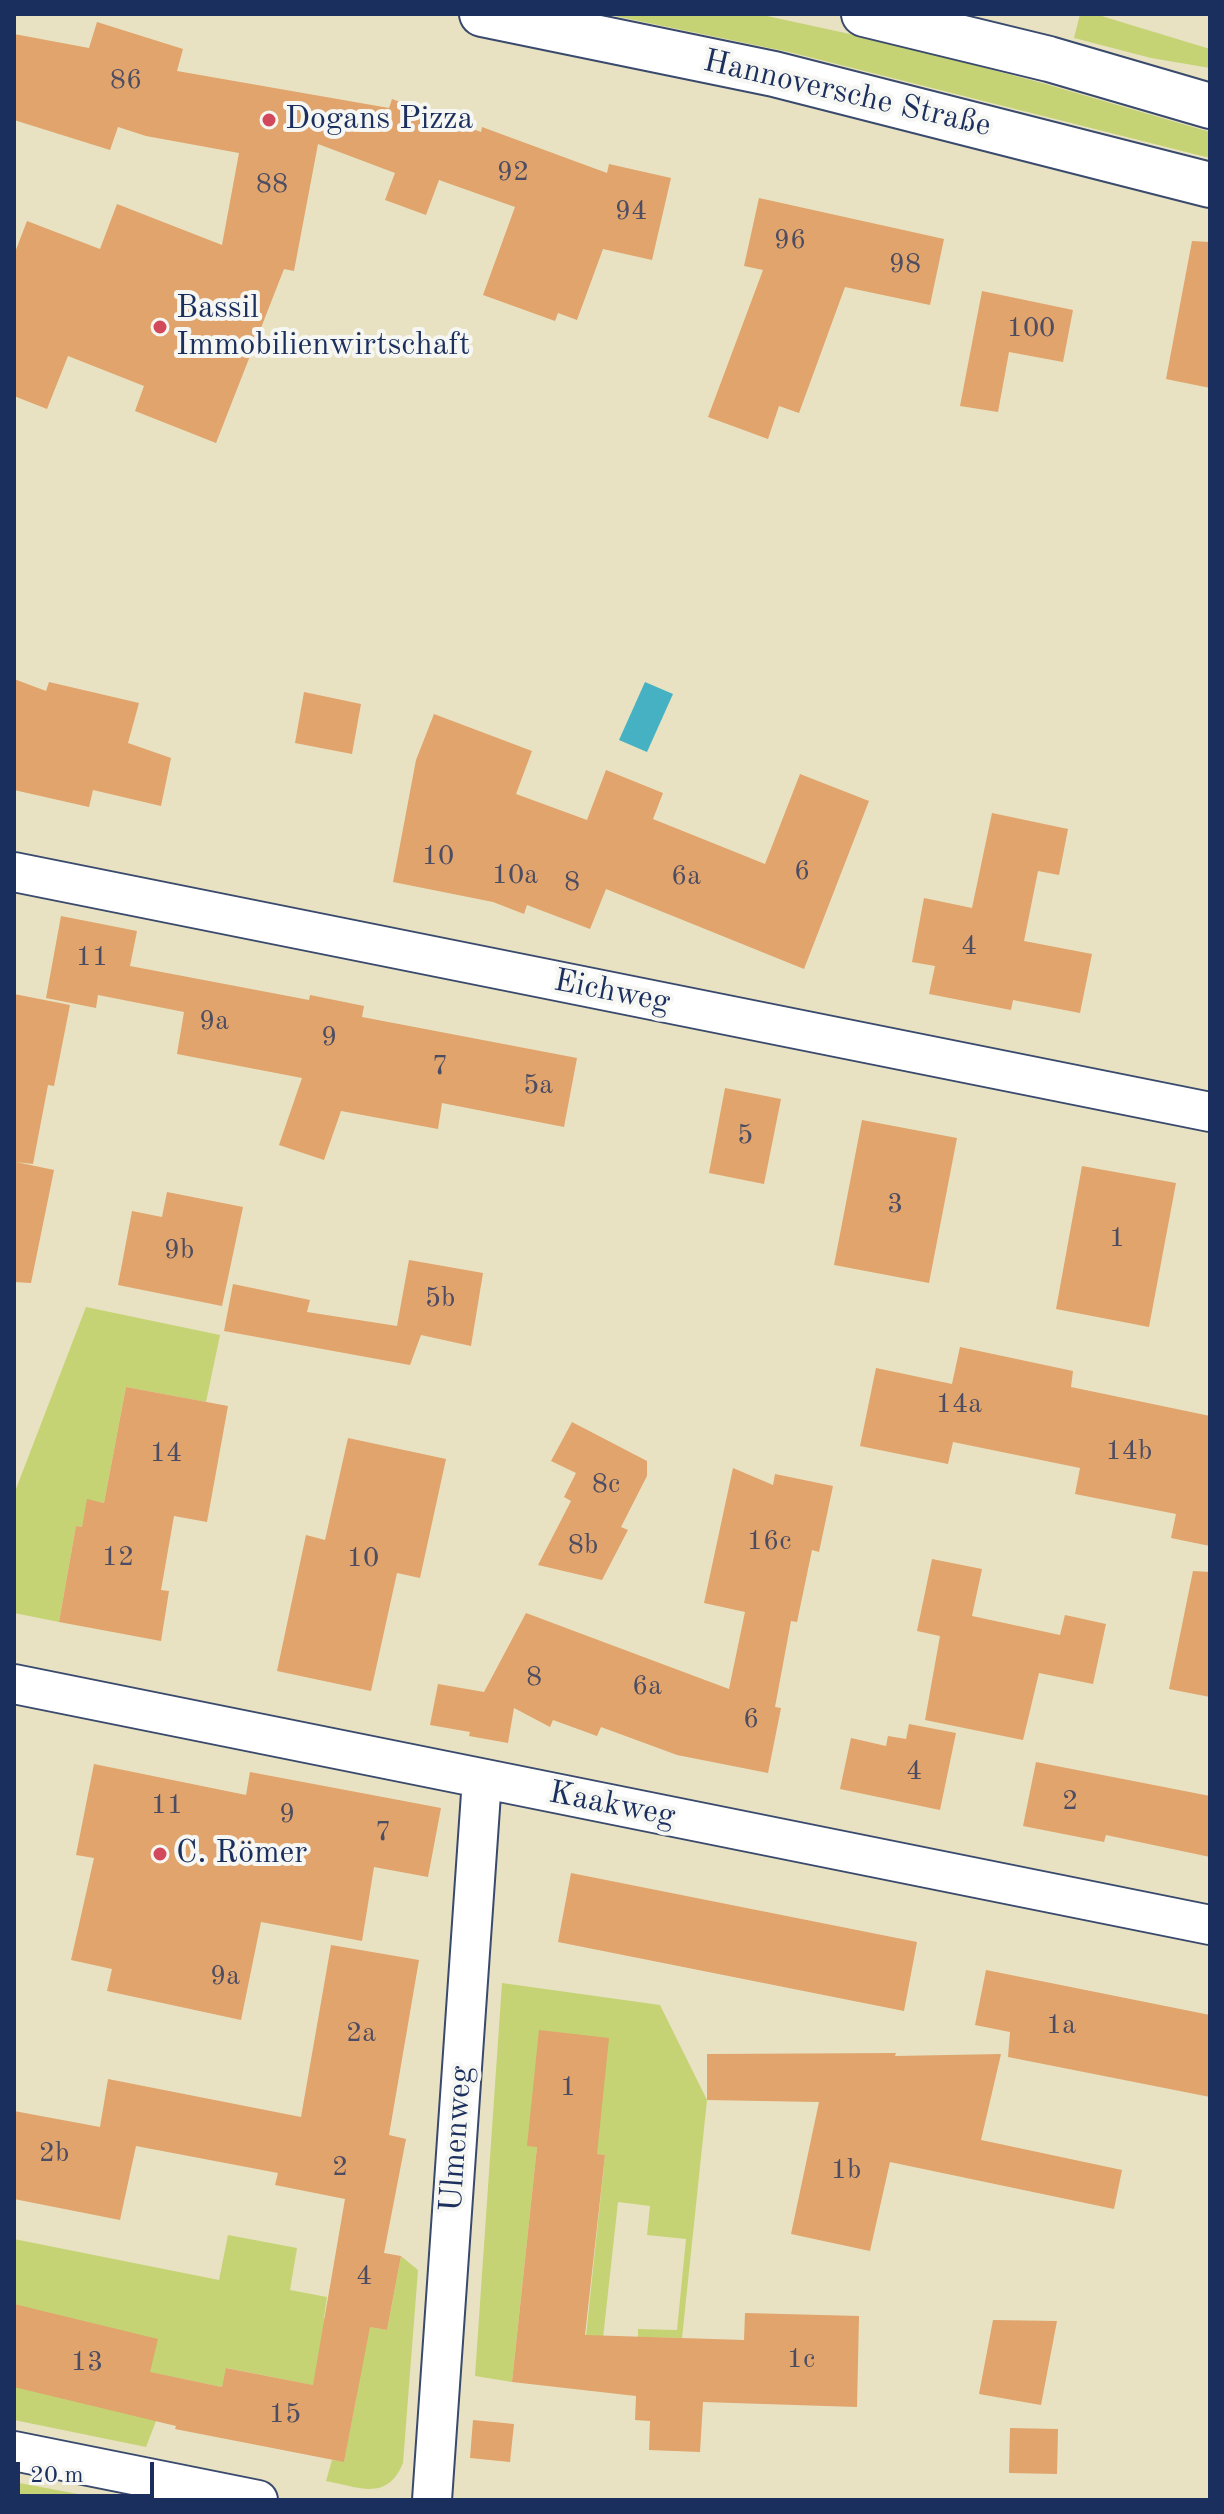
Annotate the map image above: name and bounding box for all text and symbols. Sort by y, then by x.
street label: Hannoversche Straße [700,42,994,146]
house number: 86 [110,64,142,98]
place label: Dogans Pizza [285,101,473,139]
marker: Dogans Pizza [260,111,278,129]
house number: 92 [497,156,529,190]
house number: 88 [256,168,288,202]
house number: 94 [615,195,647,229]
house number: 96 [774,224,806,258]
house number: 98 [889,248,921,282]
place label: Bassil Immobilienwirtschaft [176,290,470,365]
house number: 100 [1007,312,1055,346]
marker: Bassil Immobilienwirtschaft [151,318,169,336]
house number: 10 [422,840,454,874]
house number: 6 [794,855,810,889]
house number: 10a [492,859,538,893]
house number: 6a [671,860,701,894]
house number: 8 [564,866,580,900]
house number: 4 [961,930,977,964]
house number: 11 [76,941,108,975]
street label: Eichweg [551,962,673,1022]
house number: 9a [199,1005,229,1039]
house number: 9 [321,1021,337,1055]
house number: 7 [432,1050,448,1084]
house number: 5a [523,1069,553,1103]
house number: 5 [737,1119,753,1153]
house number: 3 [887,1188,903,1222]
house number: 1 [1109,1222,1125,1256]
house number: 9b [164,1234,194,1268]
house number: 5b [425,1282,455,1316]
house number: 14a [936,1388,982,1422]
house number: 14b [1106,1435,1152,1469]
house number: 14 [150,1437,182,1471]
house number: 8c [592,1468,620,1502]
house number: 16c [747,1525,791,1559]
house number: 8b [568,1529,598,1563]
house number: 12 [102,1541,134,1575]
house number: 10 [347,1542,379,1576]
house number: 8 [526,1661,542,1695]
house number: 6a [632,1670,662,1704]
house number: 6 [743,1703,759,1737]
house number: 4 [906,1755,922,1789]
street label: Kaakweg [546,1774,678,1836]
house number: 2 [1062,1785,1078,1819]
house number: 11 [151,1789,183,1823]
house number: 9 [279,1798,295,1832]
house number: 7 [375,1816,391,1850]
place label: C. Römer [176,1835,307,1873]
marker: C. Römer [151,1845,169,1863]
house number: 9a [210,1960,240,1994]
house number: 1a [1046,2009,1076,2043]
house number: 2a [346,2017,376,2051]
street label: Ulmenweg [433,2065,481,2213]
house number: 1 [560,2071,576,2105]
house number: 2b [39,2137,69,2171]
house number: 2 [332,2151,348,2185]
house number: 1b [831,2154,861,2188]
house number: 4 [356,2260,372,2294]
house number: 1c [787,2343,815,2377]
house number: 13 [71,2346,103,2380]
house number: 15 [269,2398,301,2432]
scale bar [20,2446,158,2496]
text: 20 m [30,2464,84,2488]

